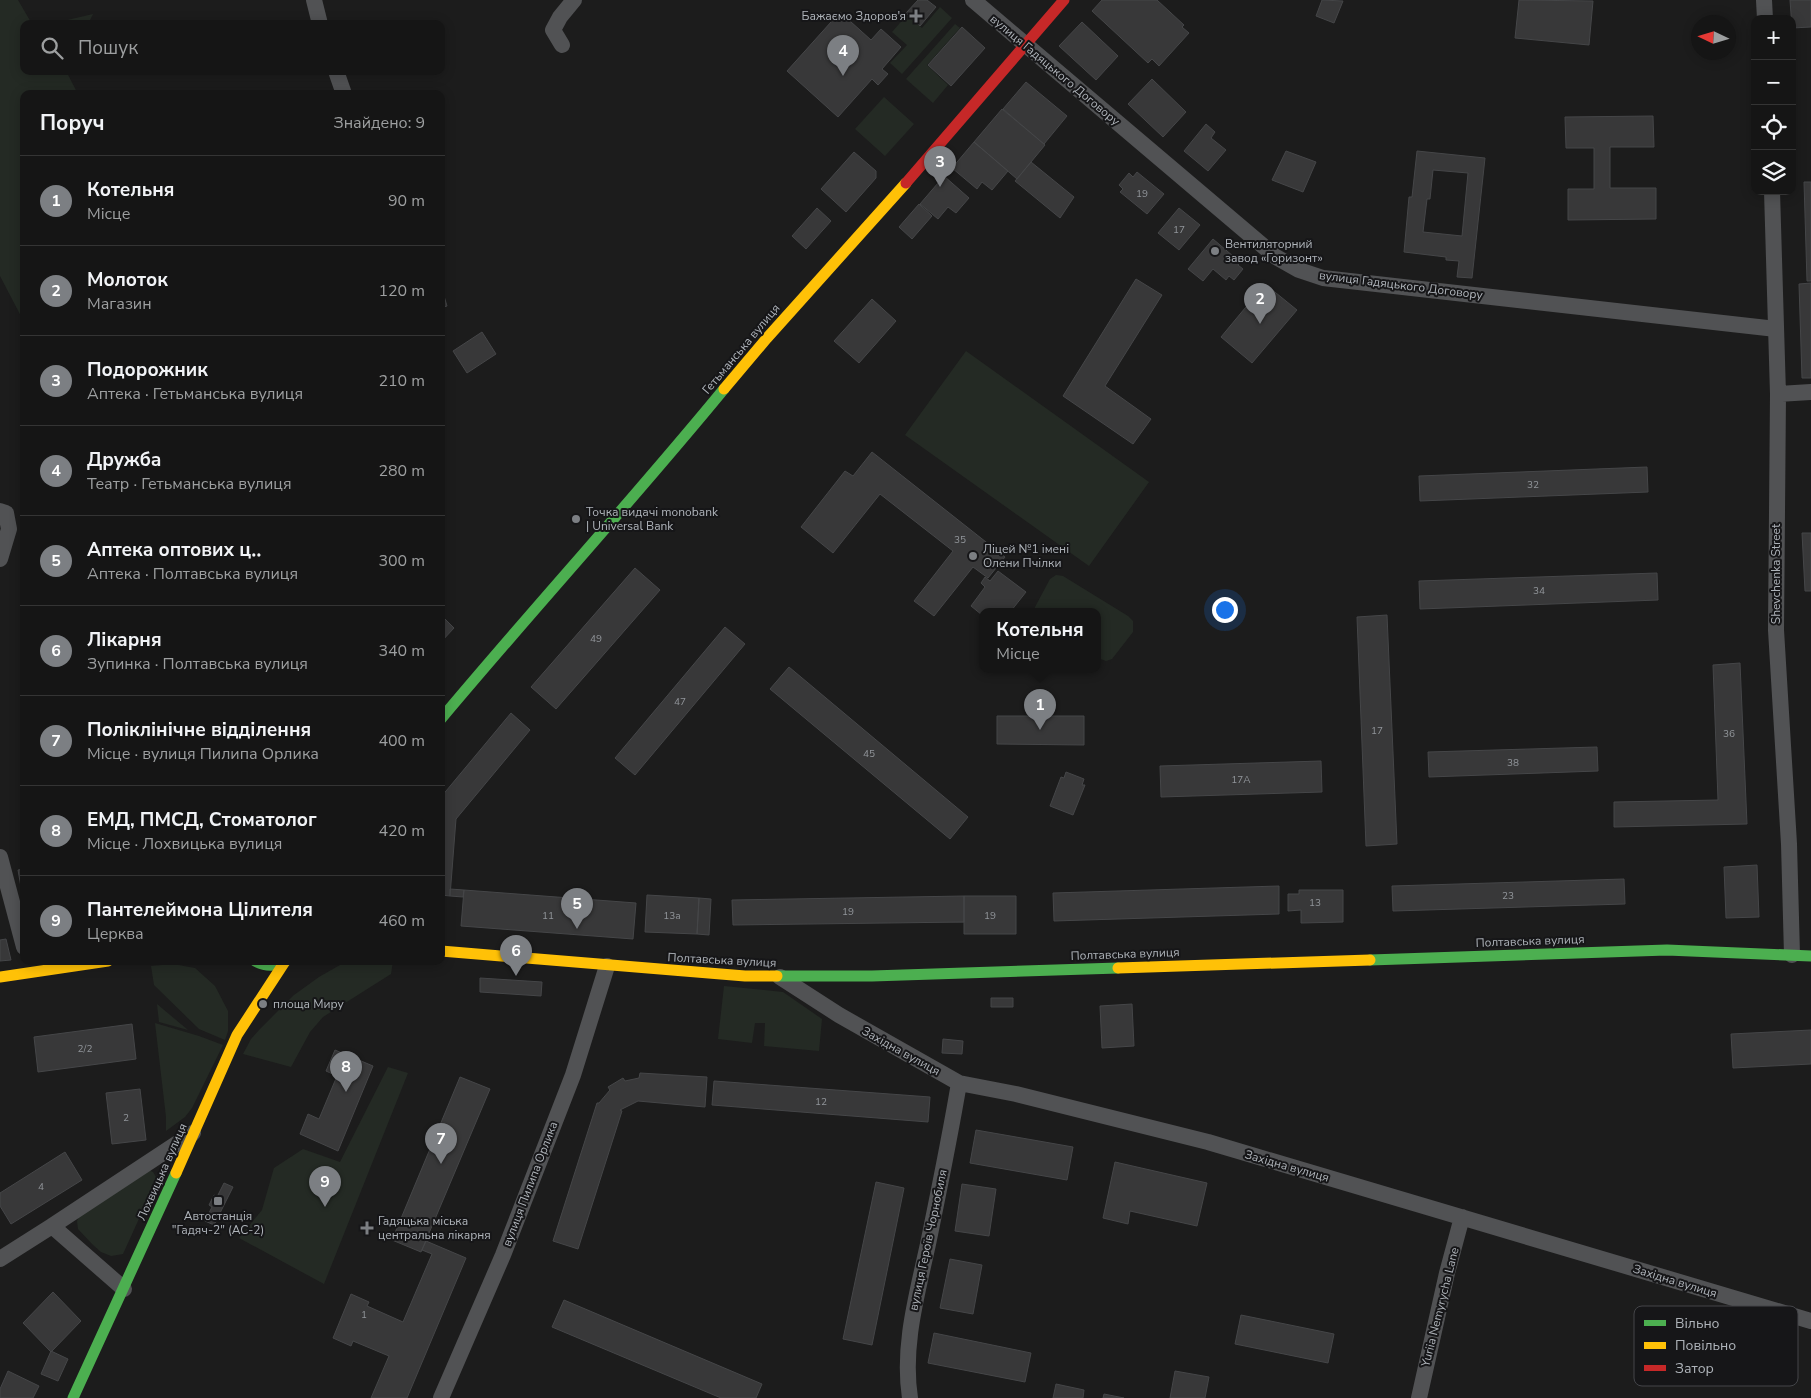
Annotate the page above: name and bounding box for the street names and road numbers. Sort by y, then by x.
street label: вулиця Гадяцького Договору [987,11,1124,130]
street label: вулиця Гадяцького Договору [1318,267,1484,303]
street label: Гетьманська вулиця [699,301,783,397]
street label: Shevchenka Street [1768,523,1784,624]
street label: Полтавська вулиця [1475,931,1585,951]
street label: Полтавська вулиця [1070,944,1180,964]
street label: Полтавська вулиця [667,949,777,971]
street label: Західна вулиця [859,1023,943,1079]
street label: вулиця Пилипа Орлика [499,1119,561,1249]
street label: Лохвицька вулиця [133,1121,191,1223]
street label: Західна вулиця [1243,1146,1331,1186]
street label: вулиця Героїв Чорнобиля [905,1168,951,1312]
street label: Yuriia Nemyrycha Lane [1417,1246,1463,1369]
street label: Західна вулиця [1631,1261,1719,1301]

